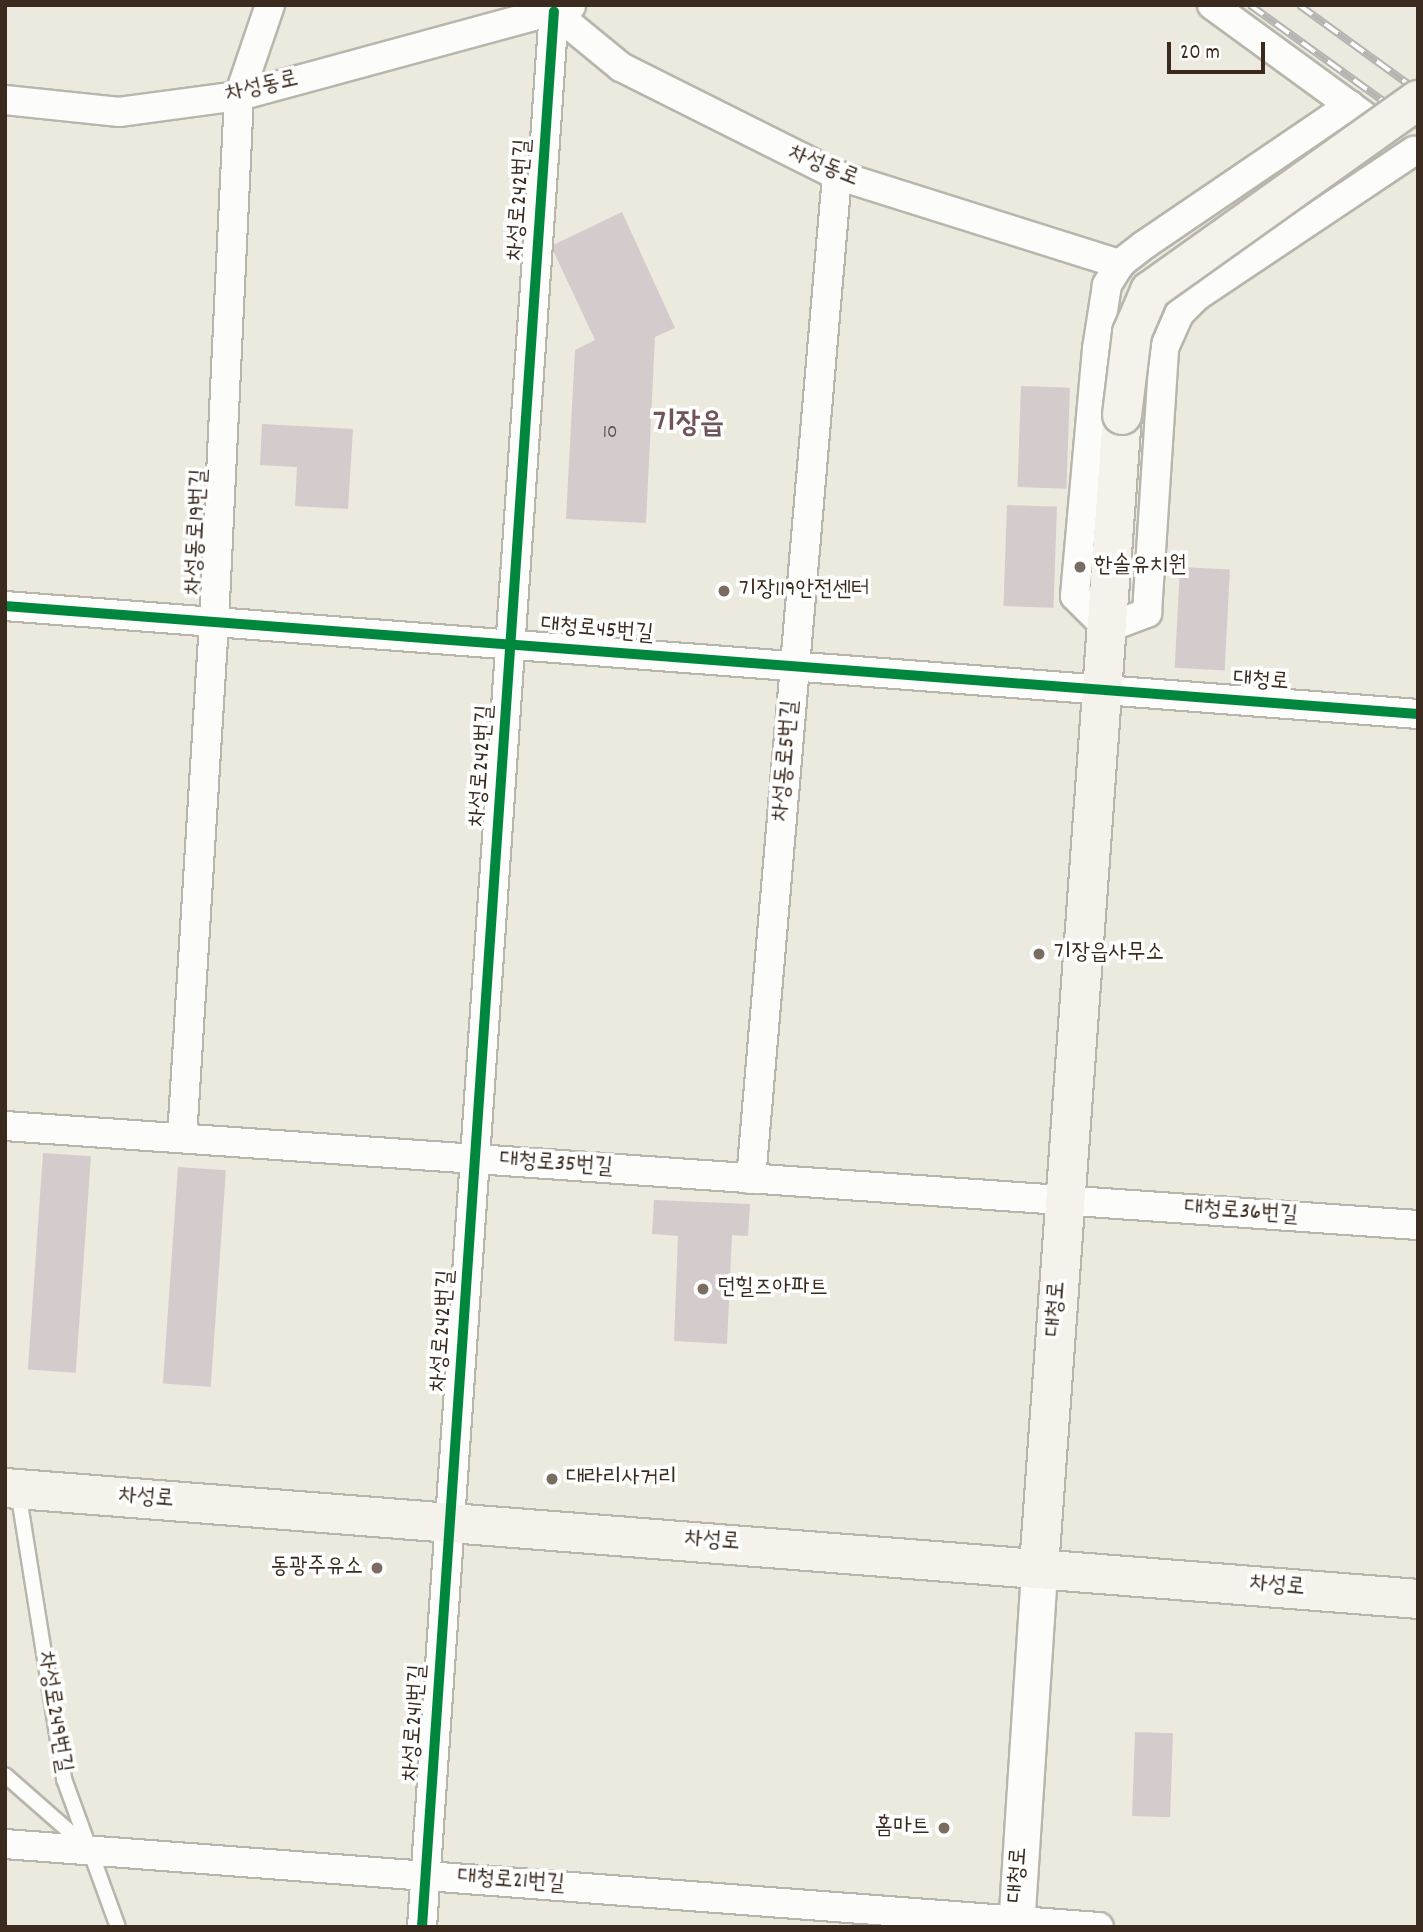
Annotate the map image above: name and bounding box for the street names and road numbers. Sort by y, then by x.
street label: 차성동로 [223,66,301,110]
street label: 차성로242번길 [503,138,539,262]
street label: 차성동로 [784,140,862,194]
street label: 차성동로19번길 [181,468,215,596]
street label: 대청로45번길 [540,612,654,650]
street label: 대청로 [1232,666,1290,698]
street label: 차성동로5번길 [768,699,806,823]
street label: 차성로242번길 [465,704,501,828]
street label: 대청로35번길 [498,1147,614,1183]
street label: 대청로36번길 [1183,1195,1299,1231]
street label: 차성로242번길 [426,1269,462,1393]
street label: 대청로 [1041,1280,1073,1338]
street label: 차성로 [117,1483,175,1515]
street label: 차성로 [683,1526,741,1558]
street label: 차성로 [1248,1571,1306,1603]
street label: 차성로249번길 [30,1649,76,1775]
street label: 차성로241번길 [398,1664,434,1782]
street label: 대청로 [1003,1846,1035,1904]
street label: 대청로21번길 [456,1864,566,1900]

